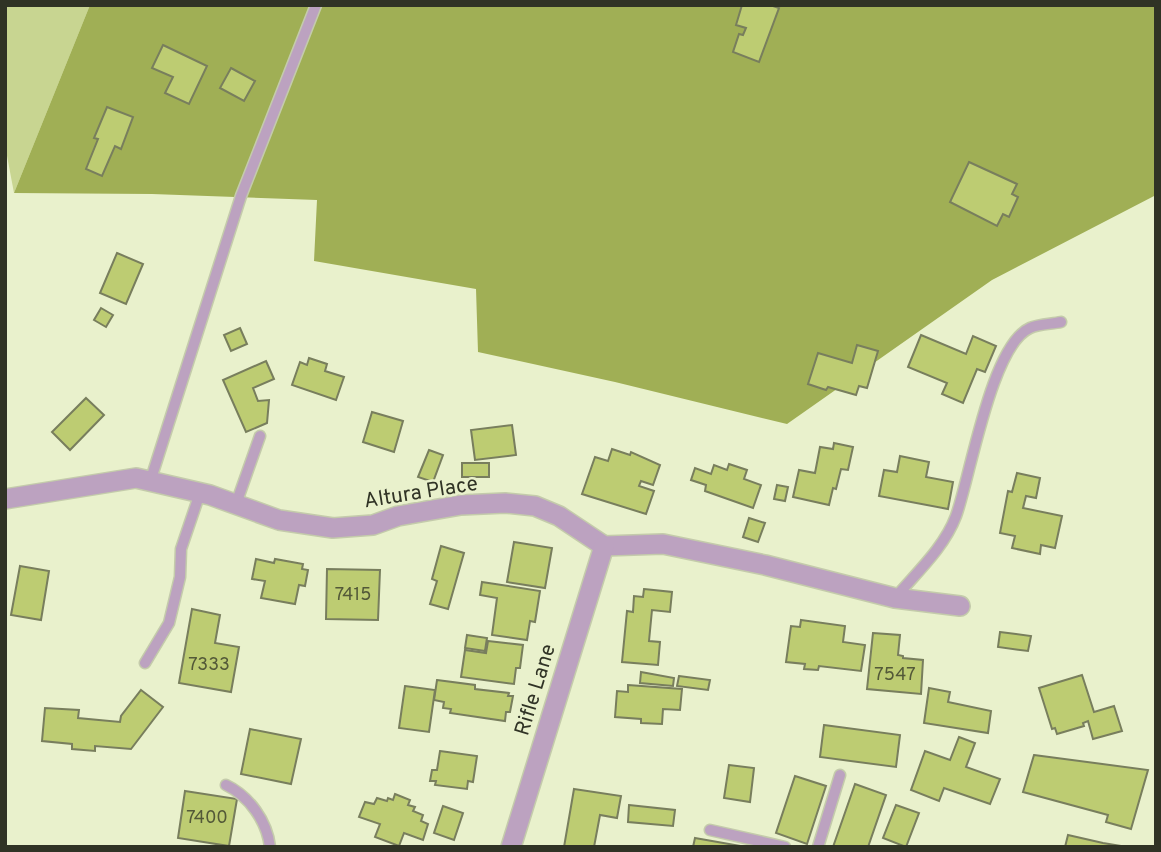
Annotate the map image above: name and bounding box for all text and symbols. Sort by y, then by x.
street label: Altura Place [362,471,480,515]
house number: 7415 [335,584,371,607]
street label: Rifle Lane [509,641,563,739]
house number: 7333 [188,654,230,677]
house number: 7547 [874,664,916,687]
house number: 7400 [186,807,228,830]

